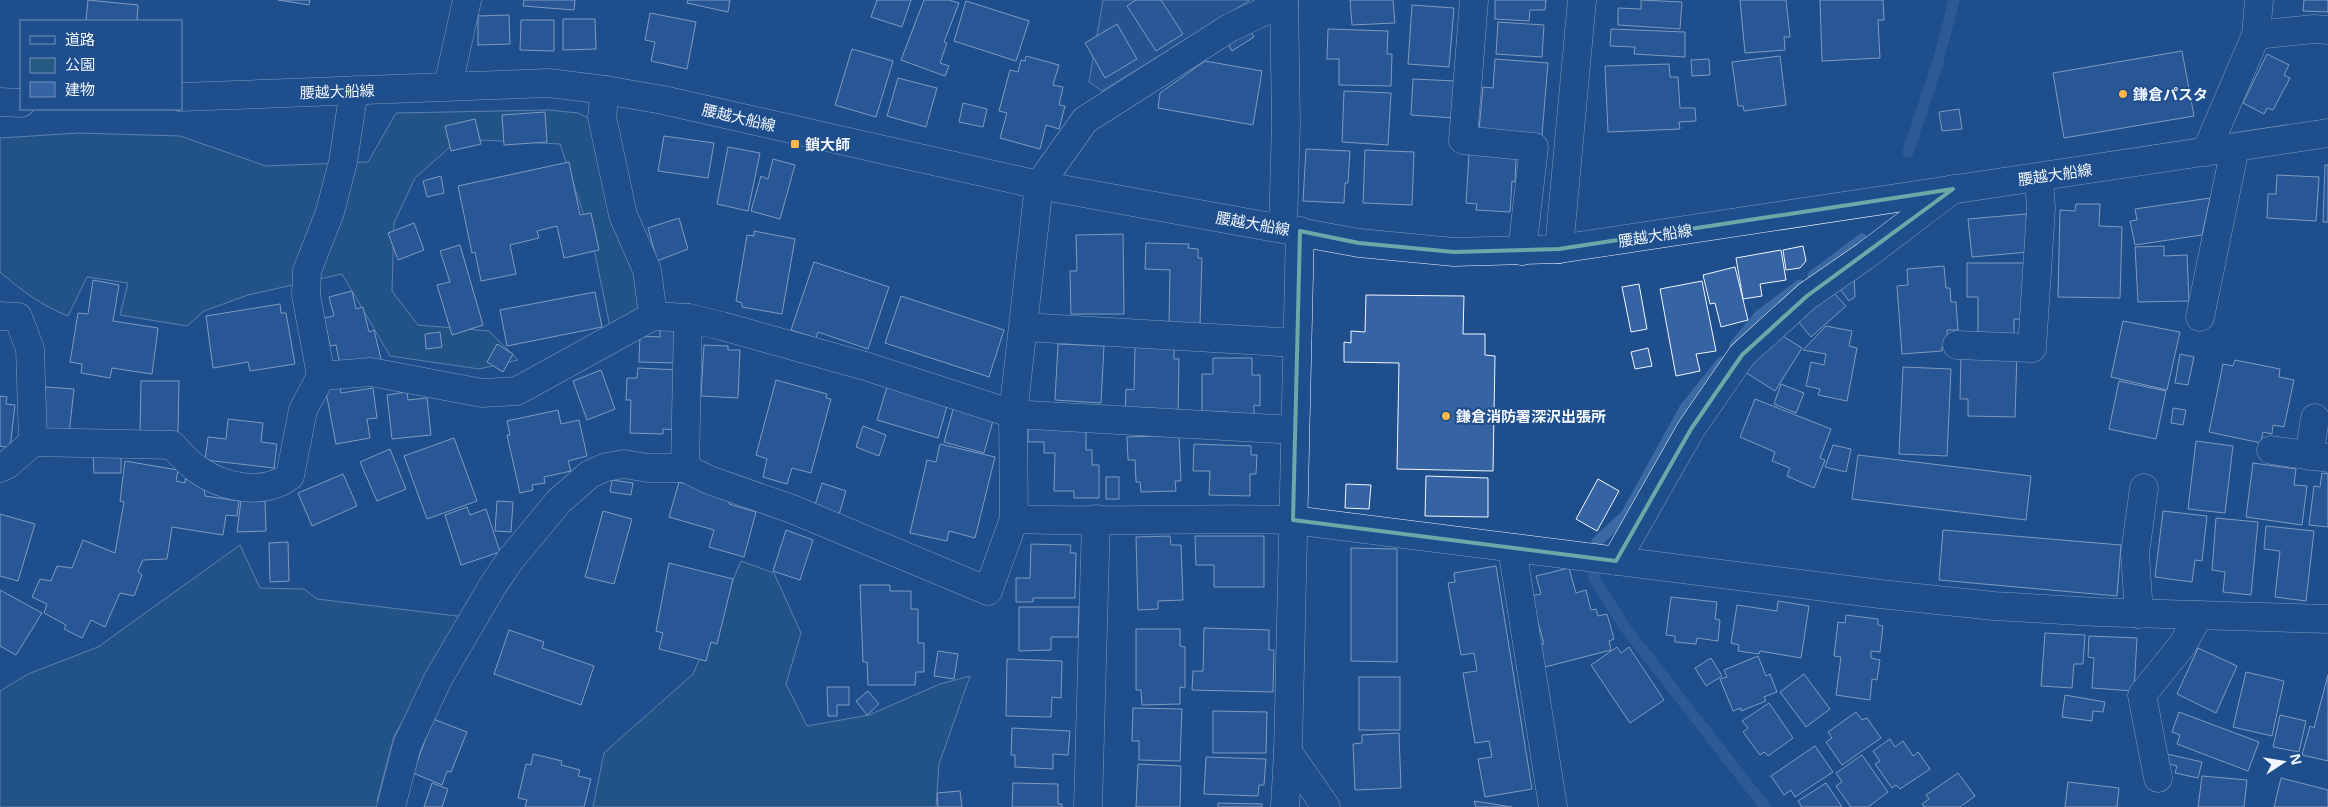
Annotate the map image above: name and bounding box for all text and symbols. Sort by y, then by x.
legend [20,20,182,110]
text: 道路 [65,29,95,49]
text: 公園 [65,54,95,74]
text: 建物 [65,79,95,99]
street label: 腰越大船線 [299,80,375,102]
place label: 鎌倉パスタ [2132,84,2208,104]
marker: 鎌倉パスタ [2117,88,2129,100]
street label: 腰越大船線 [700,99,778,135]
place label: 鎖大師 [805,134,850,154]
marker: 鎖大師 [789,138,801,150]
street label: 腰越大船線 [2016,159,2094,189]
street label: 腰越大船線 [1214,207,1292,239]
street label: 腰越大船線 [1616,219,1694,251]
place label: 鎌倉消防署深沢出張所 [1455,406,1606,426]
marker: 鎌倉消防署深沢出張所 [1440,410,1452,422]
north arrow [2258,737,2308,787]
text: N [2286,752,2307,767]

